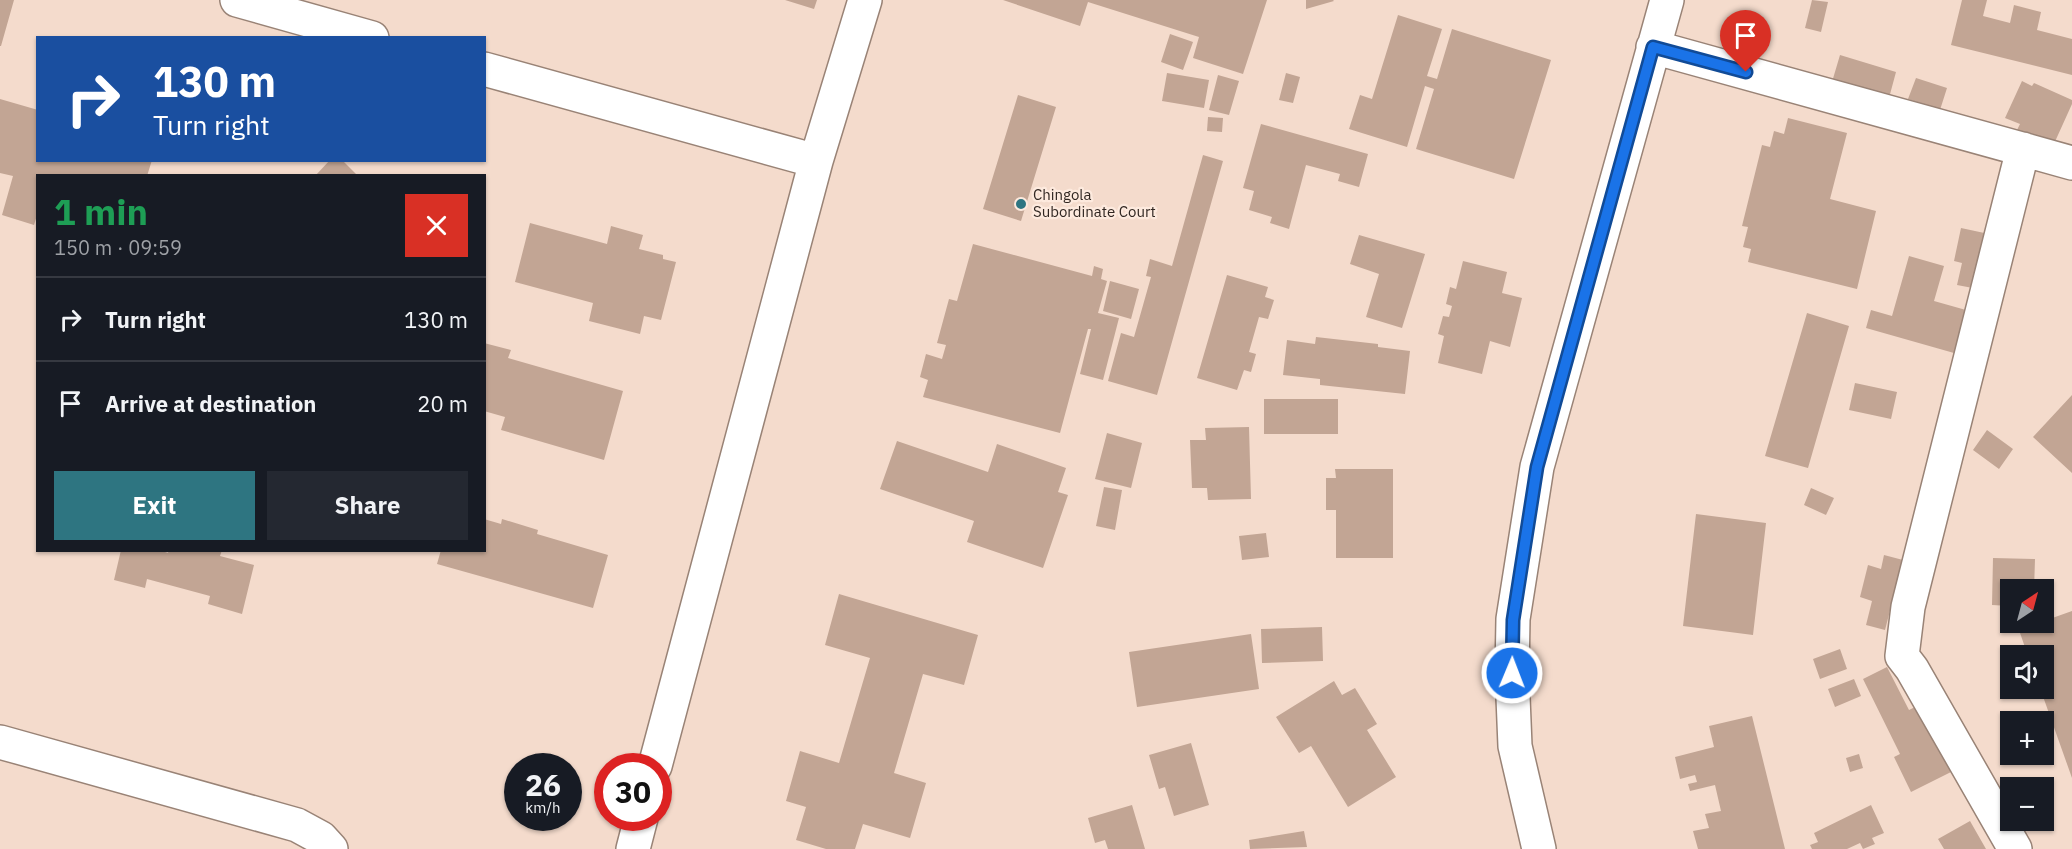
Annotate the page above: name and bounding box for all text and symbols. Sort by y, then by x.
pin [1720,10,1771,72]
icon: arrive [1729,19,1762,52]
text: 130 m [153,54,276,109]
icon: right [54,60,132,138]
text: Turn right [153,107,270,142]
place label: Chingola Subordinate Court [1033,185,1156,221]
text: 1 min [54,188,148,235]
button: close [405,194,468,257]
marker: Chingola Subordinate Court [1014,197,1028,211]
text: 150 m · 09:59 [54,234,182,261]
icon: right [54,303,87,336]
text: Turn right [105,305,206,334]
text: 130 m [404,305,468,334]
icon: arrive [54,387,87,420]
text: Arrive at destination [105,389,316,418]
text: 20 m [417,389,468,418]
button: Exit [54,471,255,540]
button: Share [267,471,468,540]
north arrow [2000,579,2054,633]
map controls [2000,579,2054,831]
position arrow [1480,641,1544,705]
button: sound [2000,645,2054,699]
button: + [2000,711,2054,765]
speed limit sign: 30 [594,753,672,831]
text: 26 [525,765,561,804]
button: − [2000,777,2054,831]
text: km/h [525,798,561,817]

